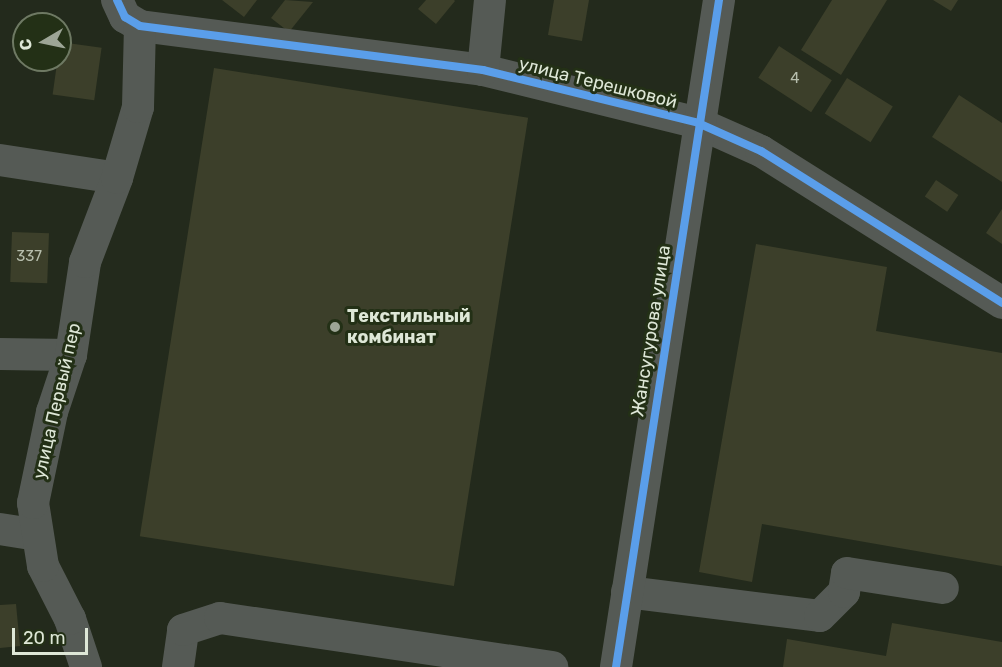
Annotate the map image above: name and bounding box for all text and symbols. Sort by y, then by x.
north arrow [12,12,72,72]
text: С [15,38,36,52]
street label: улица Терешковой [517,53,679,113]
house number: 4 [790,70,800,88]
street label: Жансугурова улица [627,244,675,418]
house number: 337 [16,248,42,266]
place label: Текстильный комбинат [347,306,471,348]
marker: Текстильный комбинат [328,320,342,334]
street label: улица Первый пер [29,321,85,481]
scale bar [15,616,92,654]
text: 20 m [23,627,65,649]

